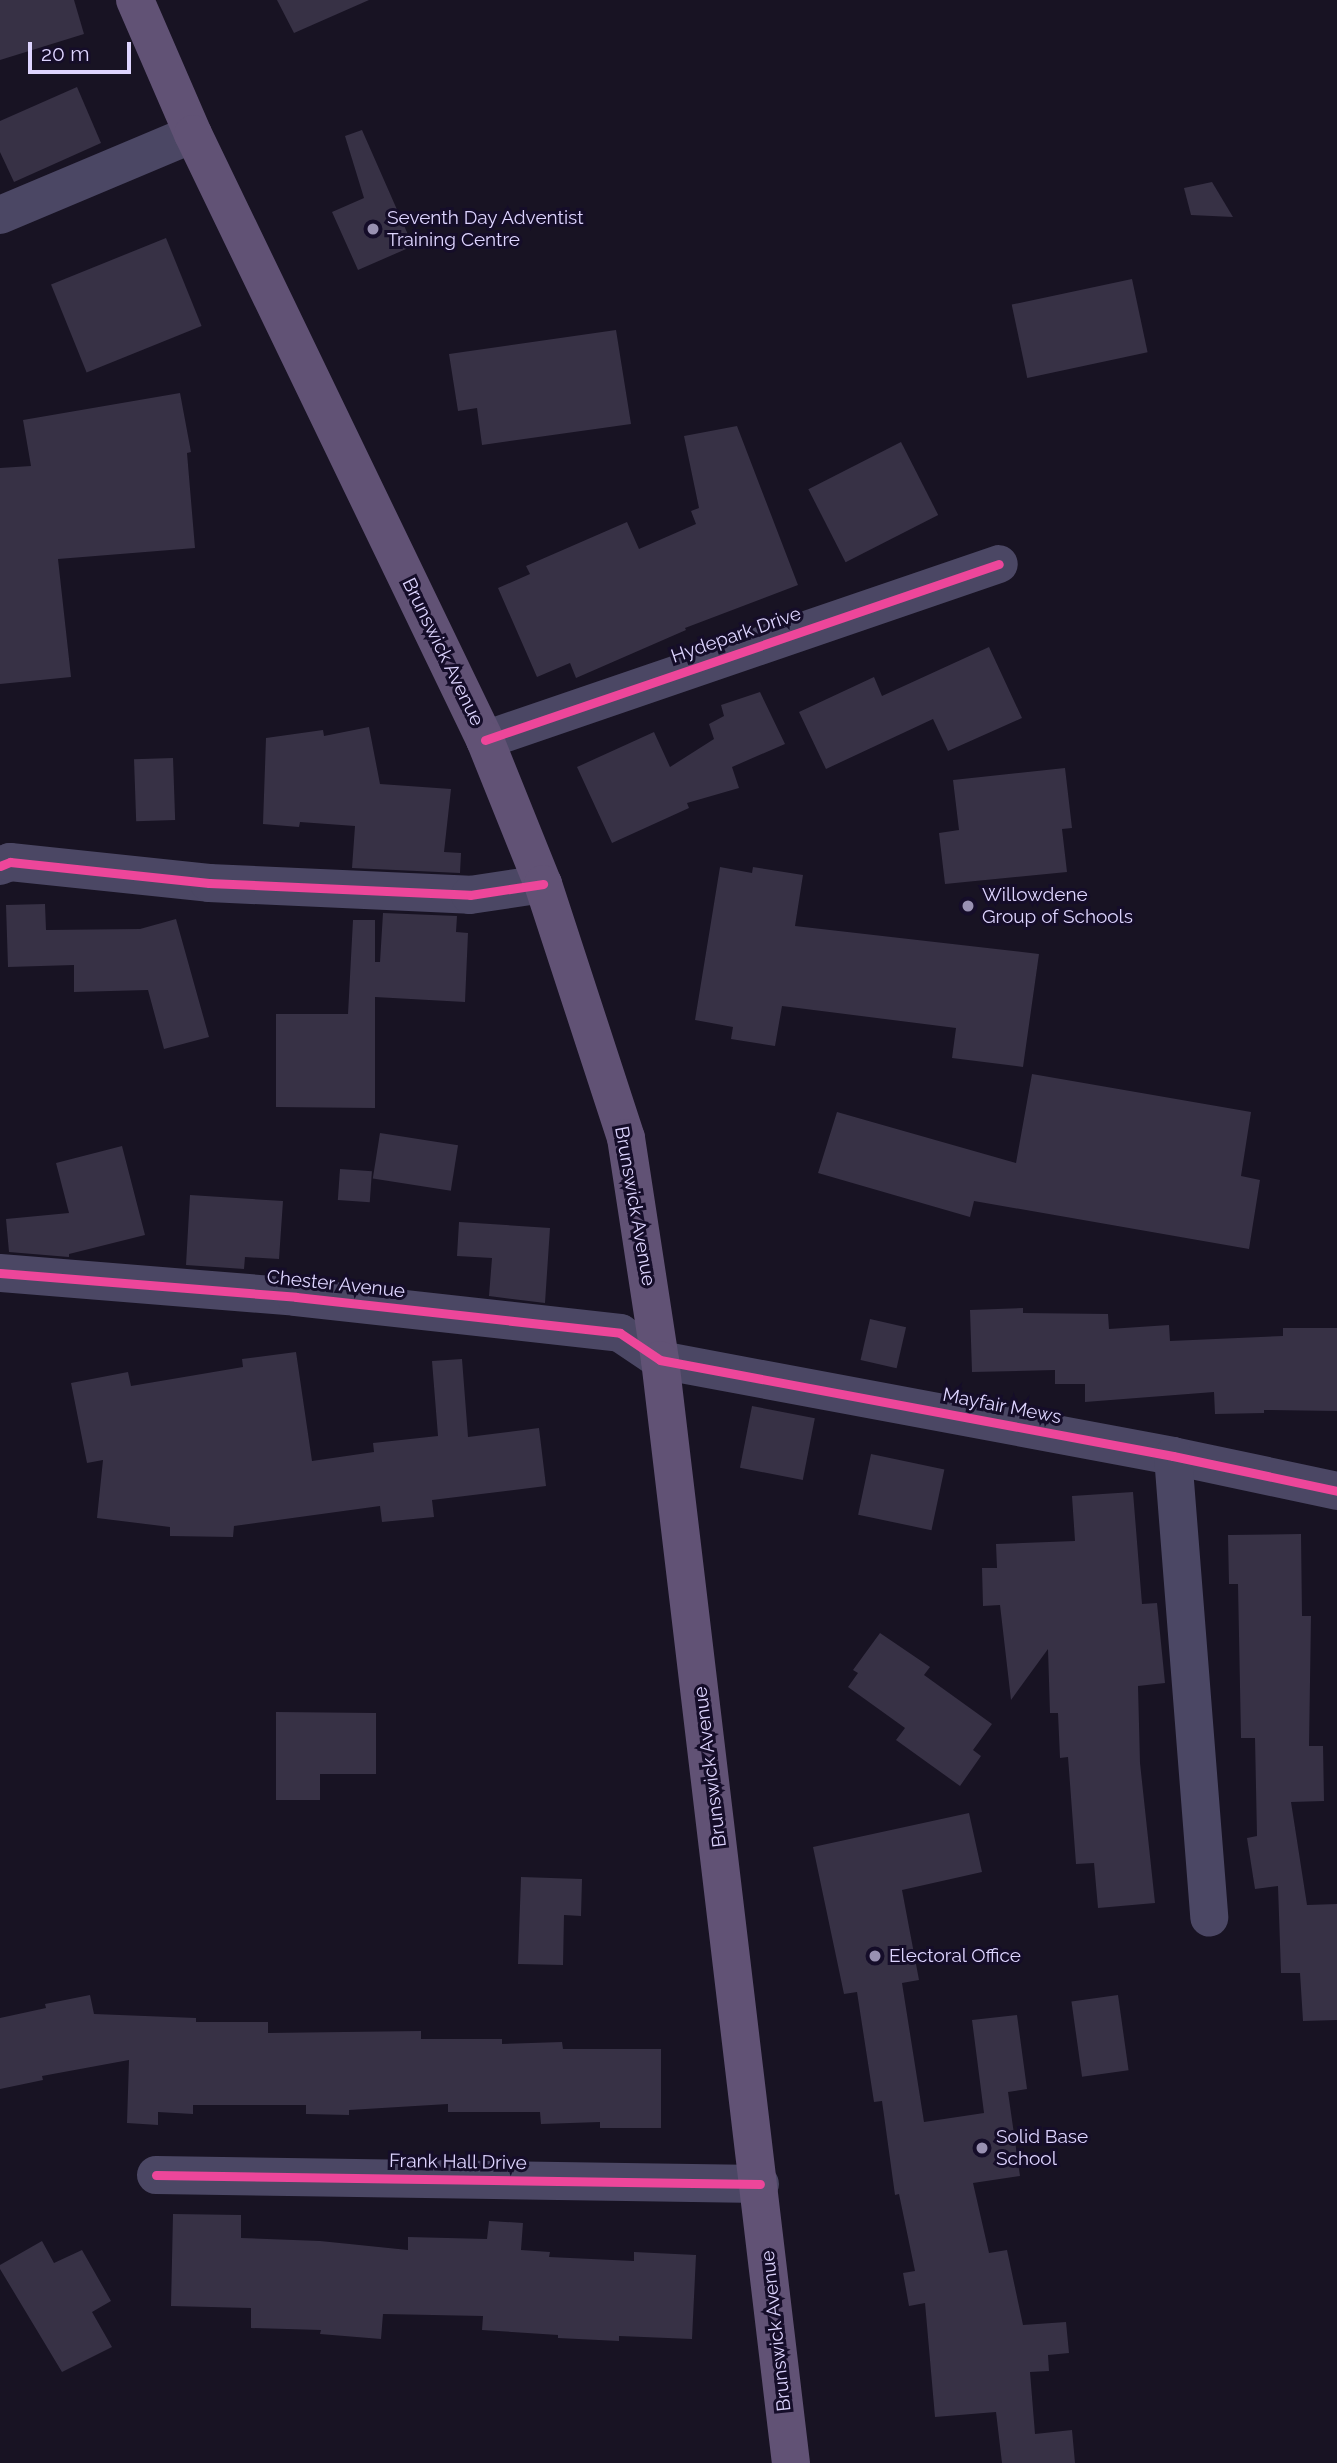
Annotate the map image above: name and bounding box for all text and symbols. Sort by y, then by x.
scale bar [32,28,135,72]
text: 20 m [41,41,89,66]
place label: Seventh Day Adventist Training Centre [387,207,585,251]
marker: Seventh Day Adventist Training Centre [365,221,381,237]
street label: Brunswick Avenue [397,574,489,730]
street label: Hydepark Drive [668,602,804,668]
place label: Willowdene Group of Schools [982,884,1133,928]
marker: Willowdene Group of Schools [960,898,976,914]
street label: Brunswick Avenue [610,1124,660,1288]
street label: Chester Avenue [265,1265,407,1303]
street label: Mayfair Mews [940,1383,1064,1429]
street label: Brunswick Avenue [689,1685,731,1849]
place label: Electoral Office [889,1945,1022,1967]
marker: Electoral Office [867,1948,883,1964]
place label: Solid Base School [996,2126,1088,2170]
marker: Solid Base School [974,2140,990,2156]
street label: Frank Hall Drive [389,2149,527,2175]
street label: Brunswick Avenue [756,2249,796,2413]

